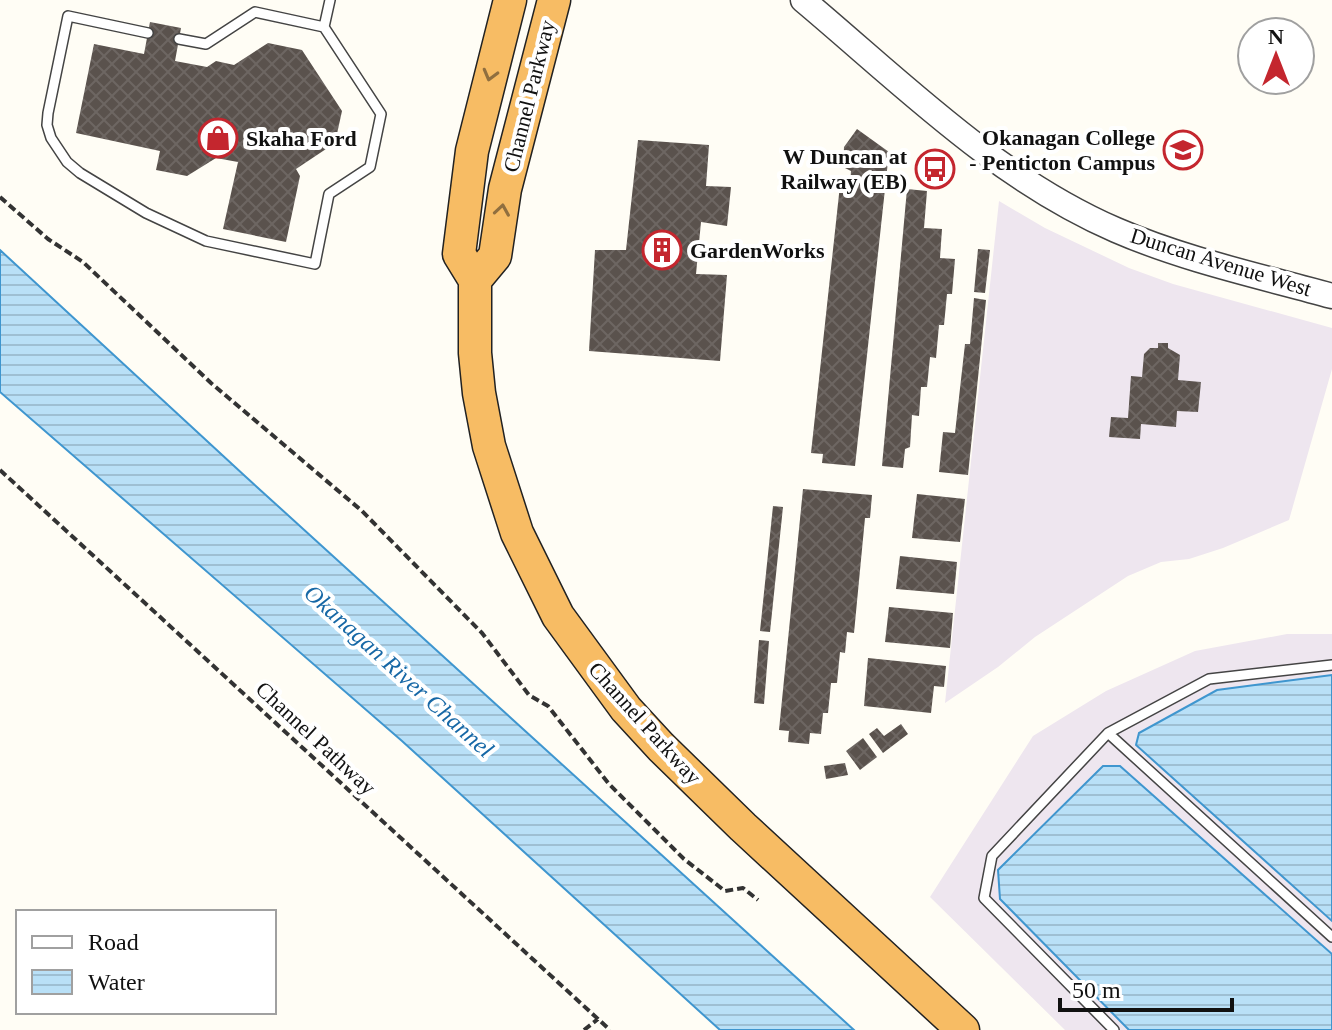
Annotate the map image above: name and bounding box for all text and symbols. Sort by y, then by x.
north arrow [1236,16,1316,96]
street label: Channel Parkway [498,17,560,175]
text: N [1268,24,1284,49]
one-way arrow [483,68,499,82]
shop icon: Skaha Ford [197,117,239,159]
place label: Okanagan College - Penticton Campus [969,125,1155,175]
place label: Skaha Ford [246,126,357,151]
school or university icon: Okanagan College - Penticton Campus [1162,129,1204,171]
place label: W Duncan at Railway (EB) [781,144,908,194]
bus stop icon: W Duncan at Railway (EB) [914,148,956,190]
one-way arrow [493,203,510,217]
street label: Duncan Avenue West [1127,223,1315,301]
building icon: GardenWorks [641,229,683,271]
place label: GardenWorks [690,238,825,263]
water label: Okanagan River Channel [299,579,499,763]
street label: Channel Parkway [584,657,706,789]
street label: Channel Pathway [251,676,381,800]
legend [16,910,276,1014]
text: Road [88,929,139,955]
scale bar [1060,962,1232,1012]
text: Water [88,969,145,995]
text: 50 m [1072,977,1121,1003]

